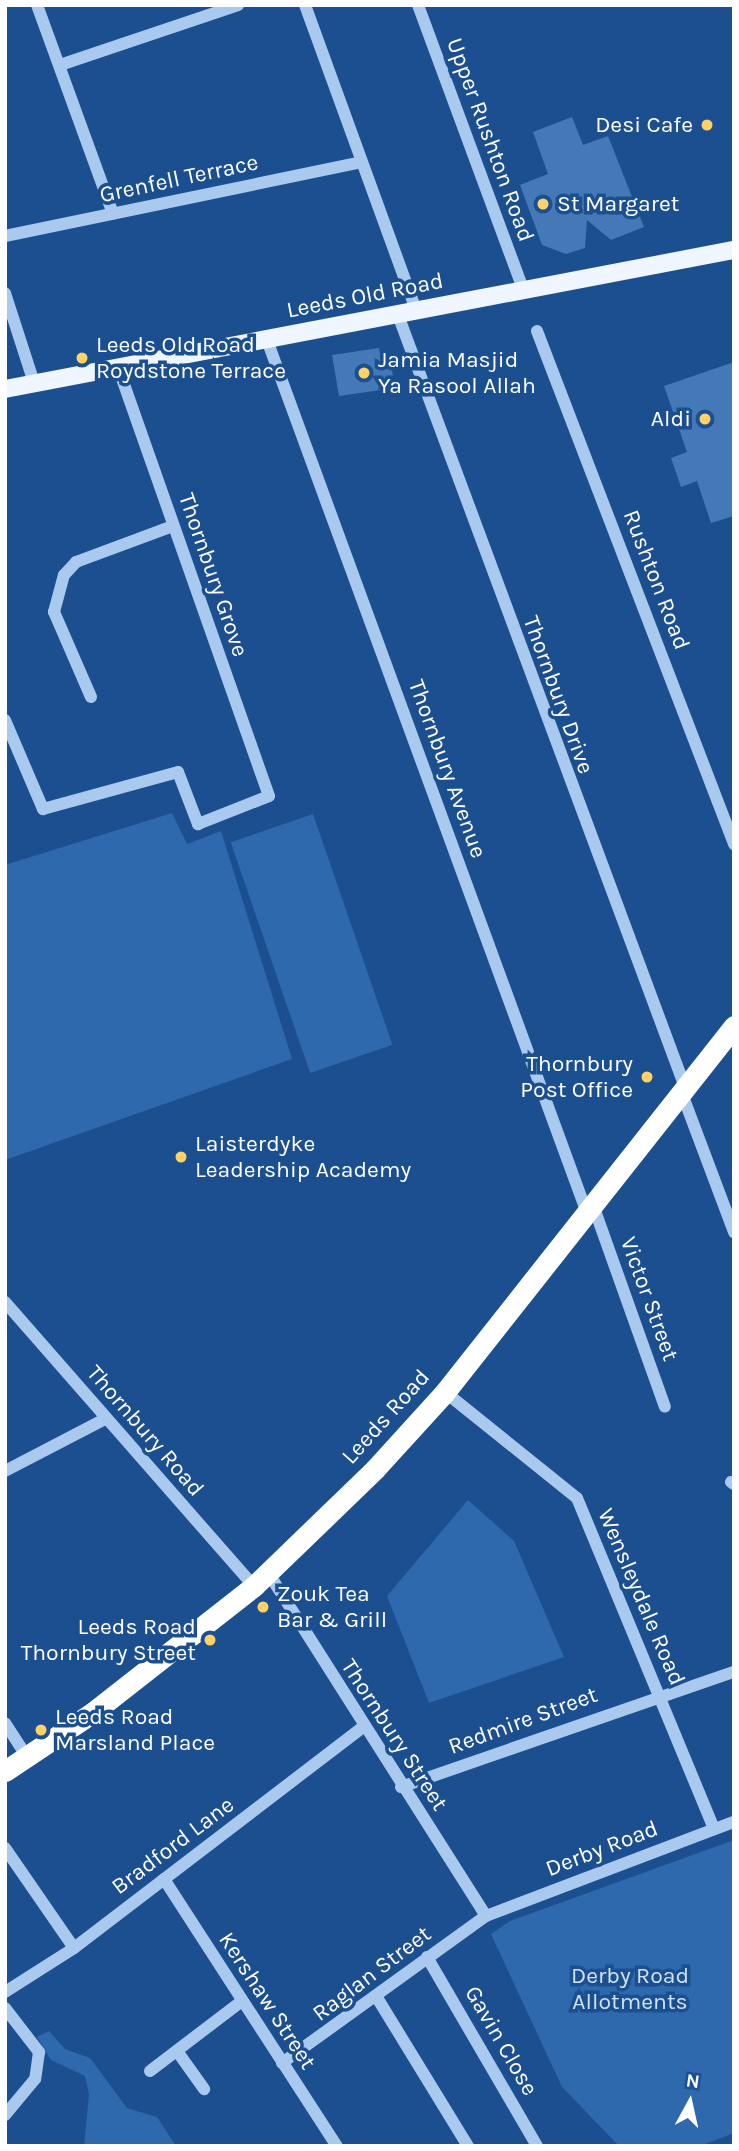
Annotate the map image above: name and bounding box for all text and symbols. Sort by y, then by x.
street label: Upper Rushton Road [440,34,540,246]
place label: Desi Cafe [595,111,693,139]
marker: Desi Cafe [699,117,715,133]
street label: Grenfell Terrace [97,149,261,209]
place label: St Margaret [557,190,680,218]
marker: St Margaret [535,196,551,212]
street label: Leeds Old Road [284,267,446,325]
place label: Leeds Old Road Roydstone Terrace [96,331,286,385]
place label: Jamia Masjid Ya Rasool Allah [378,346,536,400]
marker: Leeds Old Road Roydstone Terrace [74,350,90,366]
marker: Jamia Masjid Ya Rasool Allah [356,365,372,381]
place label: Aldi [651,405,691,433]
marker: Aldi [697,411,713,427]
street label: Thornbury Grove [172,490,254,660]
street label: Rushton Road [617,506,695,654]
street label: Thornbury Drive [517,612,599,778]
street label: Thornbury Avenue [402,676,492,862]
place label: Thornbury Post Office [520,1050,633,1104]
marker: Thornbury Post Office [639,1069,655,1085]
place label: Laisterdyke Leadership Academy [195,1130,411,1184]
marker: Laisterdyke Leadership Academy [173,1149,189,1165]
street label: Victor Street [614,1233,684,1365]
street label: Thornbury Road [80,1360,210,1502]
street label: Leeds Road [336,1364,436,1470]
street label: Wensleydale Road [591,1504,691,1690]
place label: Zouk Tea Bar & Grill [277,1580,387,1634]
marker: Zouk Tea Bar & Grill [255,1599,271,1615]
place label: Leeds Road Thornbury Street [21,1613,196,1667]
marker: Leeds Road Thornbury Street [202,1632,218,1648]
street label: Thornbury Street [335,1654,453,1816]
street label: Redmire Street [445,1681,601,1761]
place label: Leeds Road Marsland Place [55,1703,215,1757]
marker: Leeds Road Marsland Place [33,1722,49,1738]
street label: Bradford Lane [106,1791,240,1901]
street label: Derby Road [542,1815,662,1883]
street label: Raglan Street [307,1920,437,2028]
street label: Kershaw Street [212,1927,322,2075]
park label: Derby Road Allotments [571,1962,689,2016]
street label: Gavin Close [458,1981,544,2101]
north arrow [655,2067,725,2137]
text: N [685,2069,701,2093]

